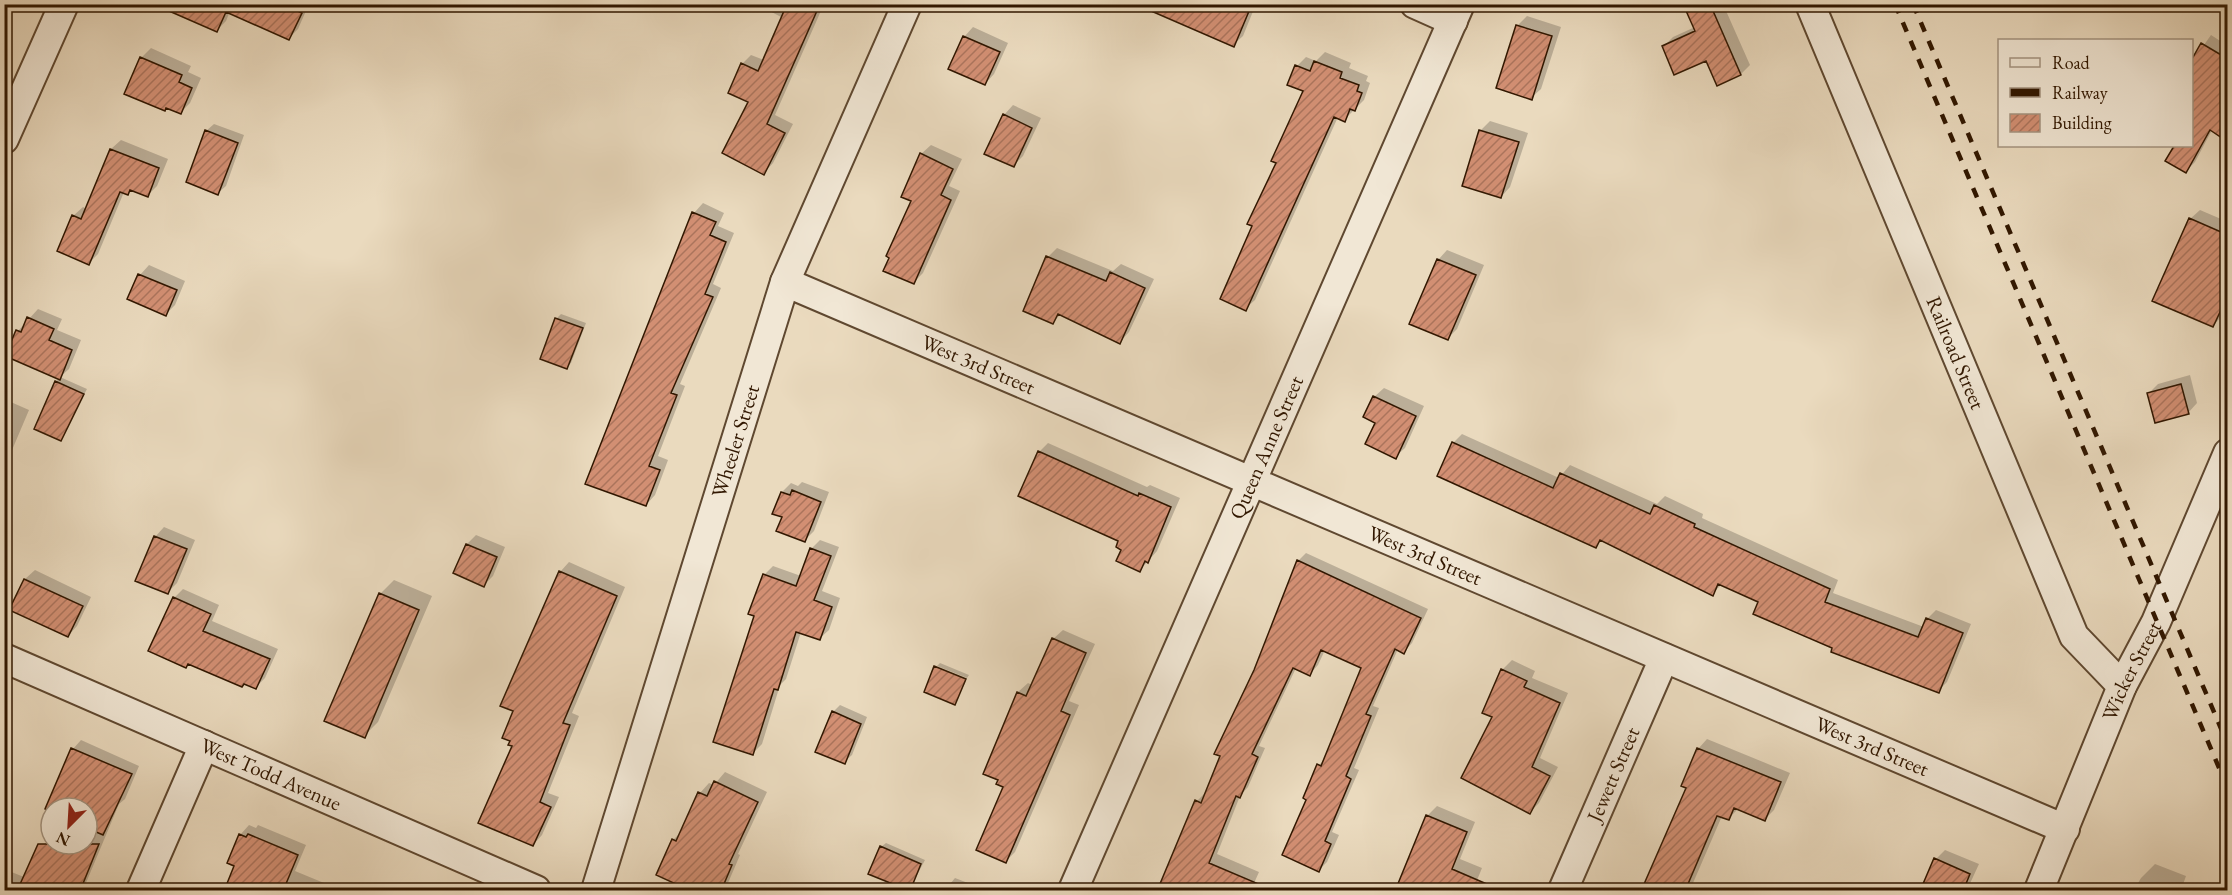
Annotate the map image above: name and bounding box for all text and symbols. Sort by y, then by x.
legend [1998,39,2193,147]
text: Road [2052,51,2091,74]
text: Railway [2052,81,2108,104]
text: Building [2052,111,2112,134]
street label: Railroad Street [1921,292,1992,414]
street label: West 3rd Street [917,328,1040,400]
street label: Queen Anne Street [1223,371,1309,524]
street label: Wheeler Street [705,381,765,501]
street label: West 3rd Street [1364,519,1487,591]
street label: Wicker Street [2095,616,2167,724]
street label: West 3rd Street [1811,710,1933,782]
street label: Jewett Street [1579,722,1646,828]
street label: West Todd Avenue [196,731,346,816]
north arrow [39,796,99,856]
text: N [53,827,73,851]

